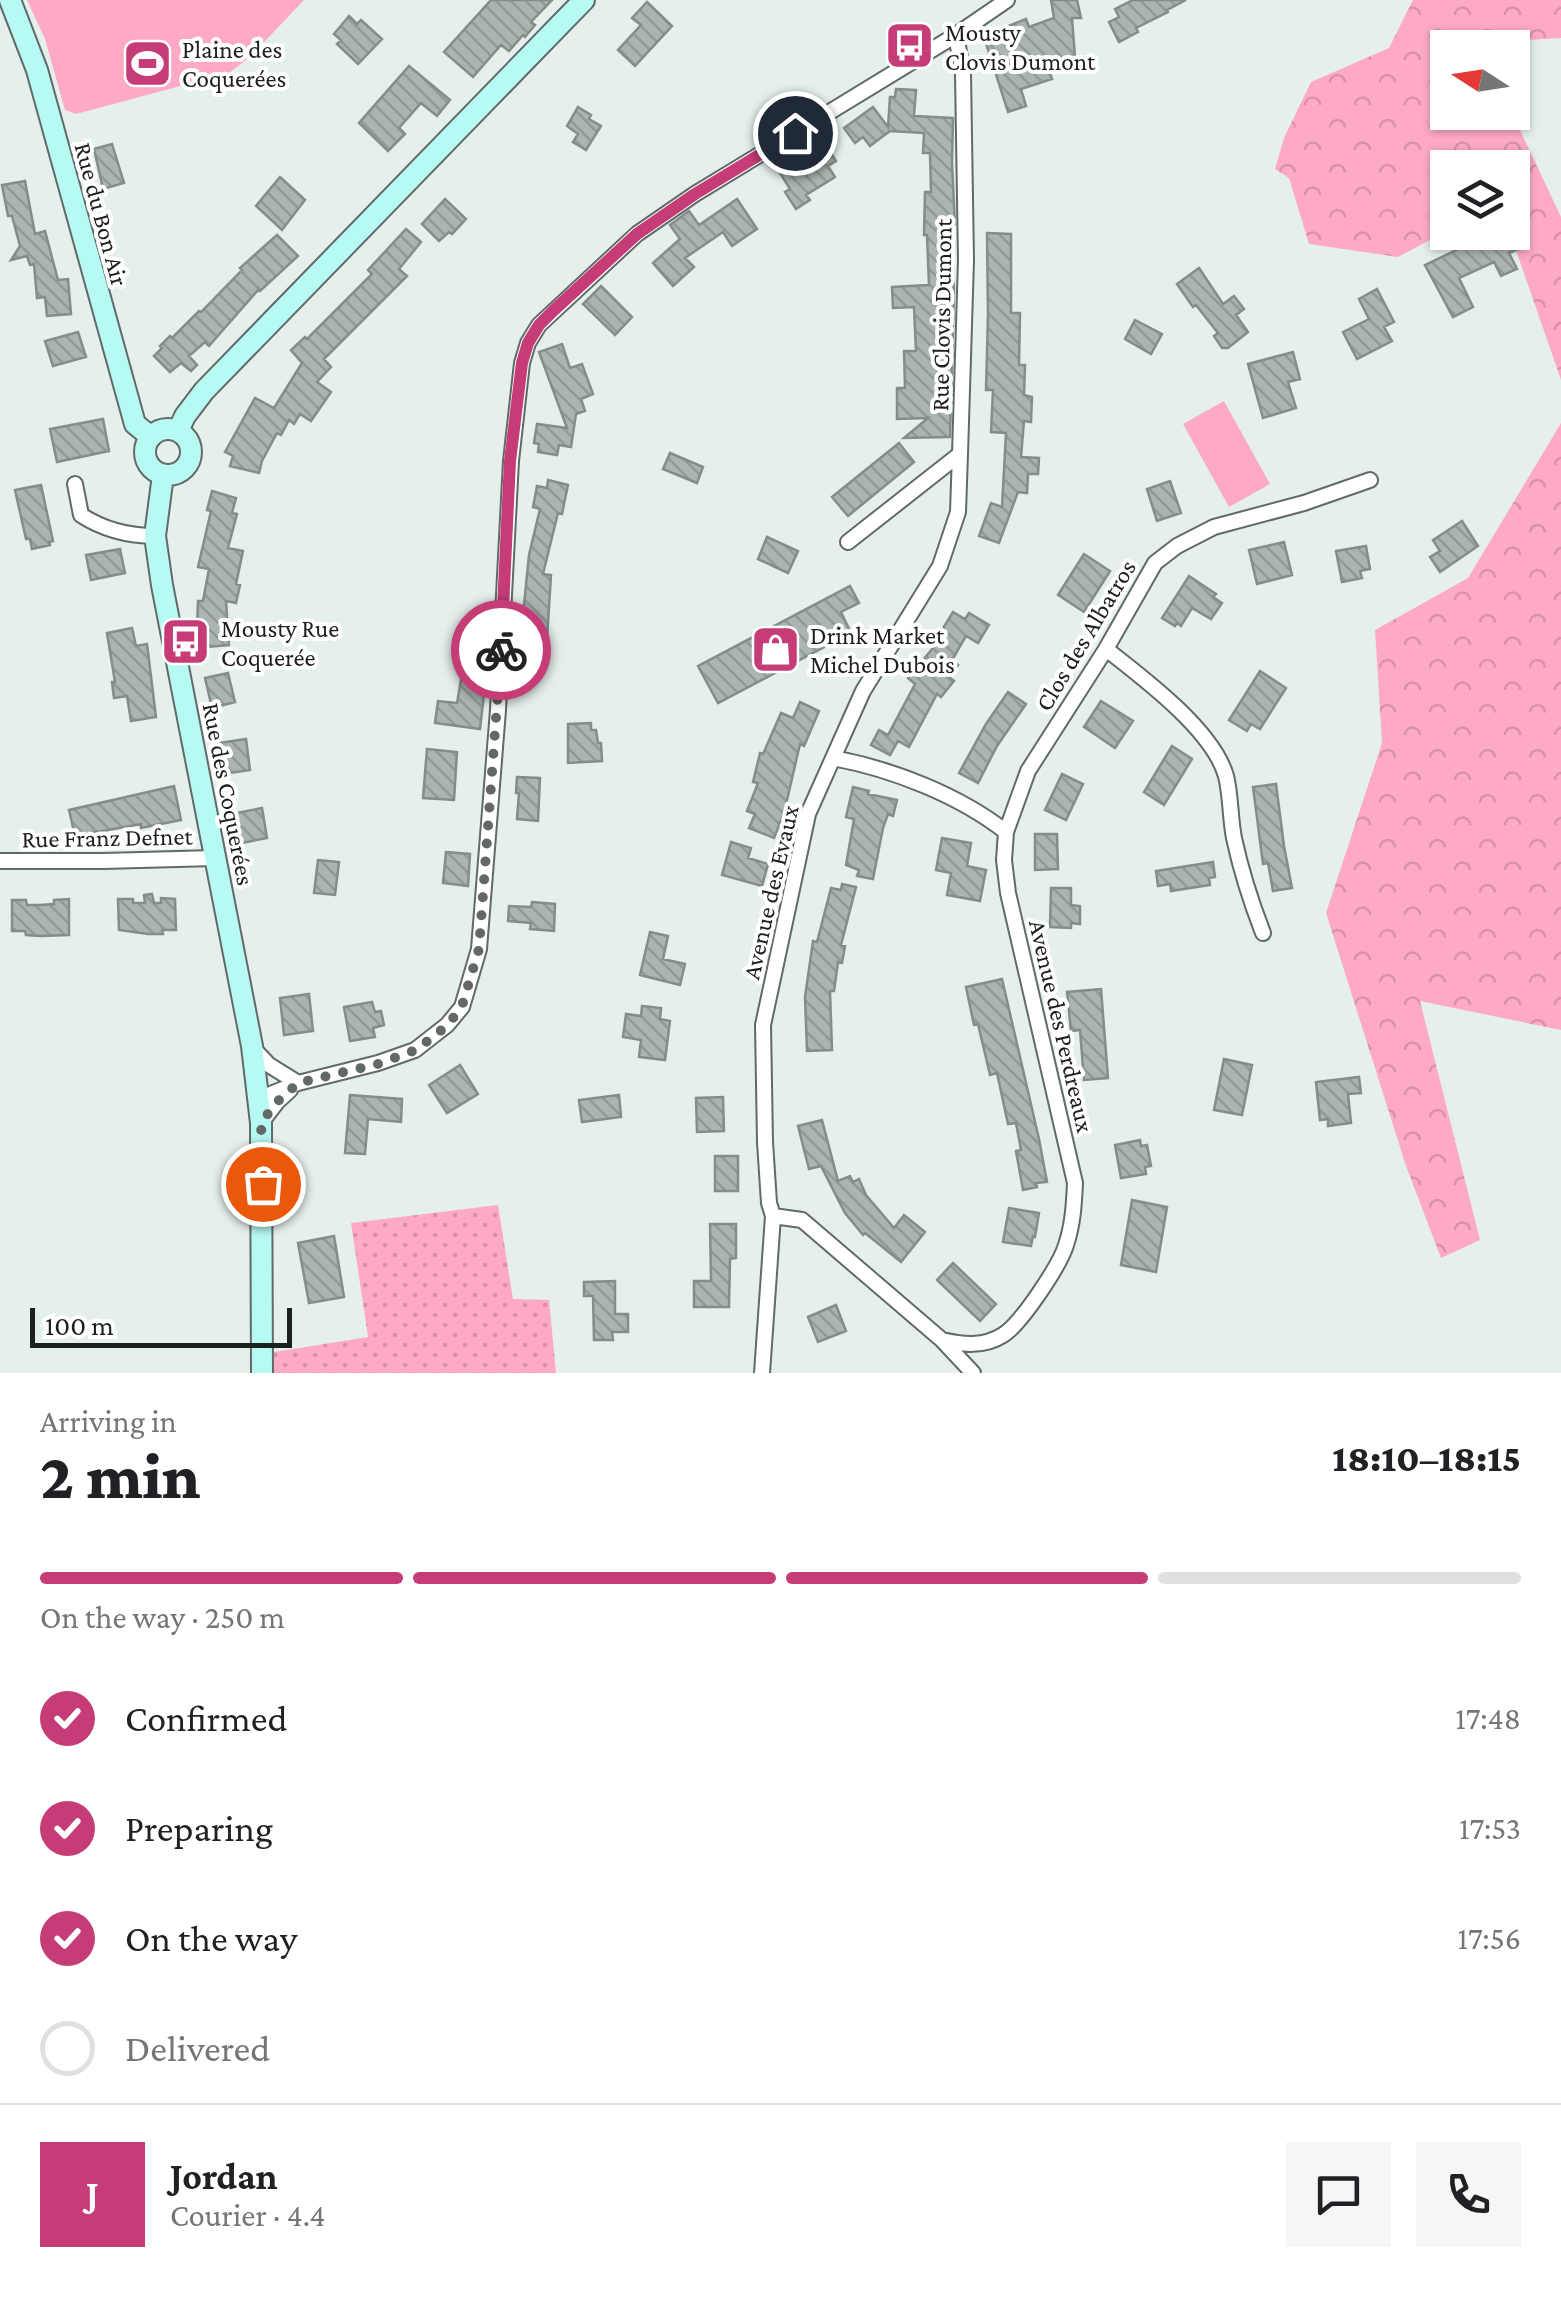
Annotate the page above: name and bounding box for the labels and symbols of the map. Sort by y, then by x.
place label: Mousty Clovis Dumont [945,19,1096,75]
bus stop icon: Mousty Clovis Dumont [884,20,936,72]
north arrow [1430,30,1530,130]
place label: Plaine des Coquerées [182,36,286,93]
sports icon: Plaine des Coquerées [121,37,173,89]
pin [753,91,838,176]
street label: Rue du Bon Air [69,139,134,289]
street label: Rue Clovis Dumont [926,218,957,412]
street label: Clos des Albatros [1030,555,1141,715]
courier [451,600,551,700]
place label: Mousty Rue Coquerée [221,615,339,672]
bus stop icon: Mousty Rue Coquerée [160,616,212,668]
place label: Drink Market Michel Dubois [810,622,955,678]
shop icon: Drink Market Michel Dubois [749,623,801,675]
street label: Rue des Coquerées [197,701,259,888]
street label: Avenue des Evaux [737,802,804,982]
street label: Rue Franz Defnet [21,822,193,852]
street label: Avenue des Perdreaux [1024,917,1099,1135]
pin [221,1142,306,1227]
scale bar [30,1303,292,1348]

